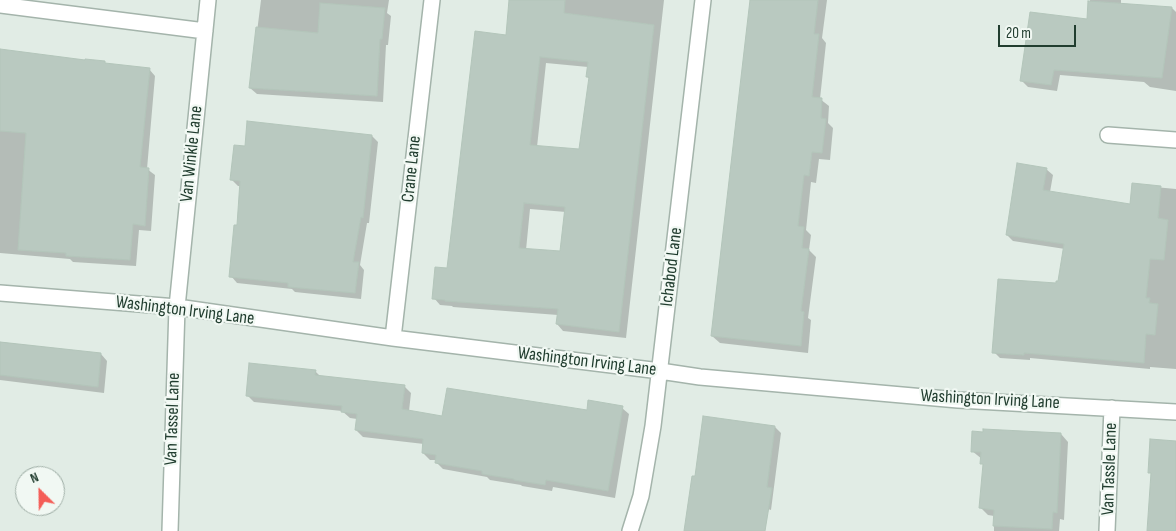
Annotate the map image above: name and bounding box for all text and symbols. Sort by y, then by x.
scale bar [1001,15,1078,47]
text: 20 m [1006,24,1031,43]
street label: Van Winkle Lane [176,105,208,203]
street label: Crane Lane [398,135,426,203]
street label: Ichabod Lane [656,226,688,308]
street label: Washington Irving Lane [114,292,256,330]
street label: Washington Irving Lane [516,343,658,381]
street label: Van Tassel Lane [161,372,185,466]
street label: Washington Irving Lane [920,386,1060,414]
street label: Van Tassle Lane [1098,422,1122,516]
north arrow [15,466,65,516]
text: N [28,468,41,487]

